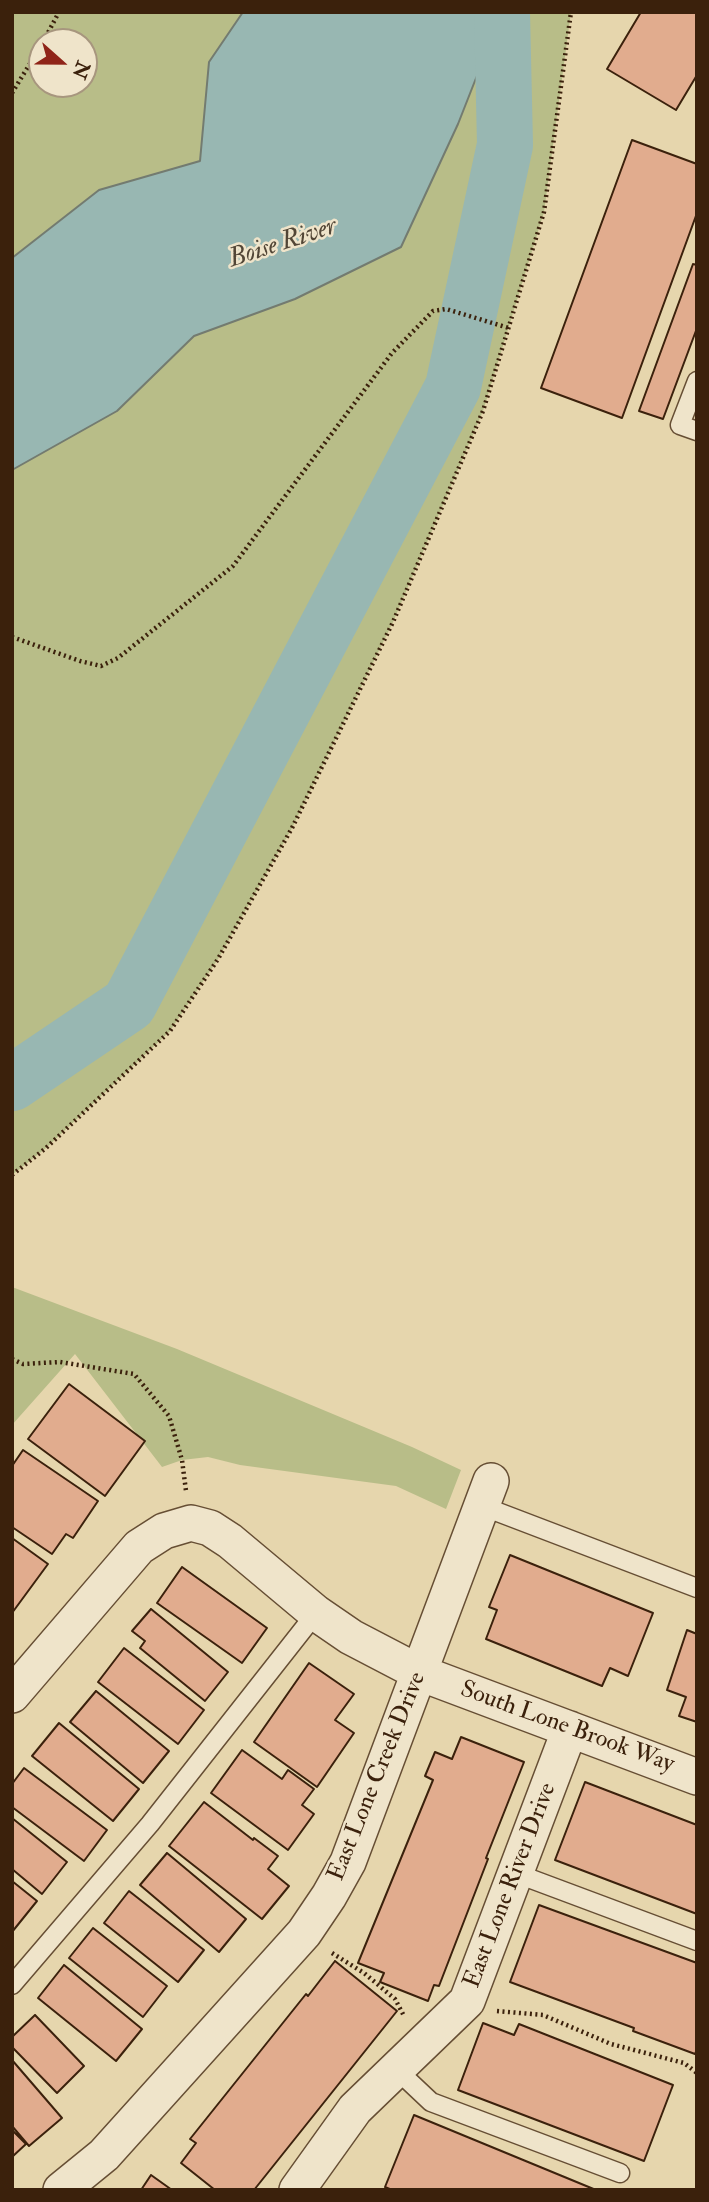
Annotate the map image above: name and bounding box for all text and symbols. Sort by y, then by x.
north arrow [28,28,98,98]
text: N [66,58,95,82]
water label: Boise River [225,212,341,276]
street label: East Lone Creek Drive [323,1668,433,1886]
street label: South Lone Brook Way [456,1676,678,1780]
street label: East Lone River Drive [459,1779,563,1993]

